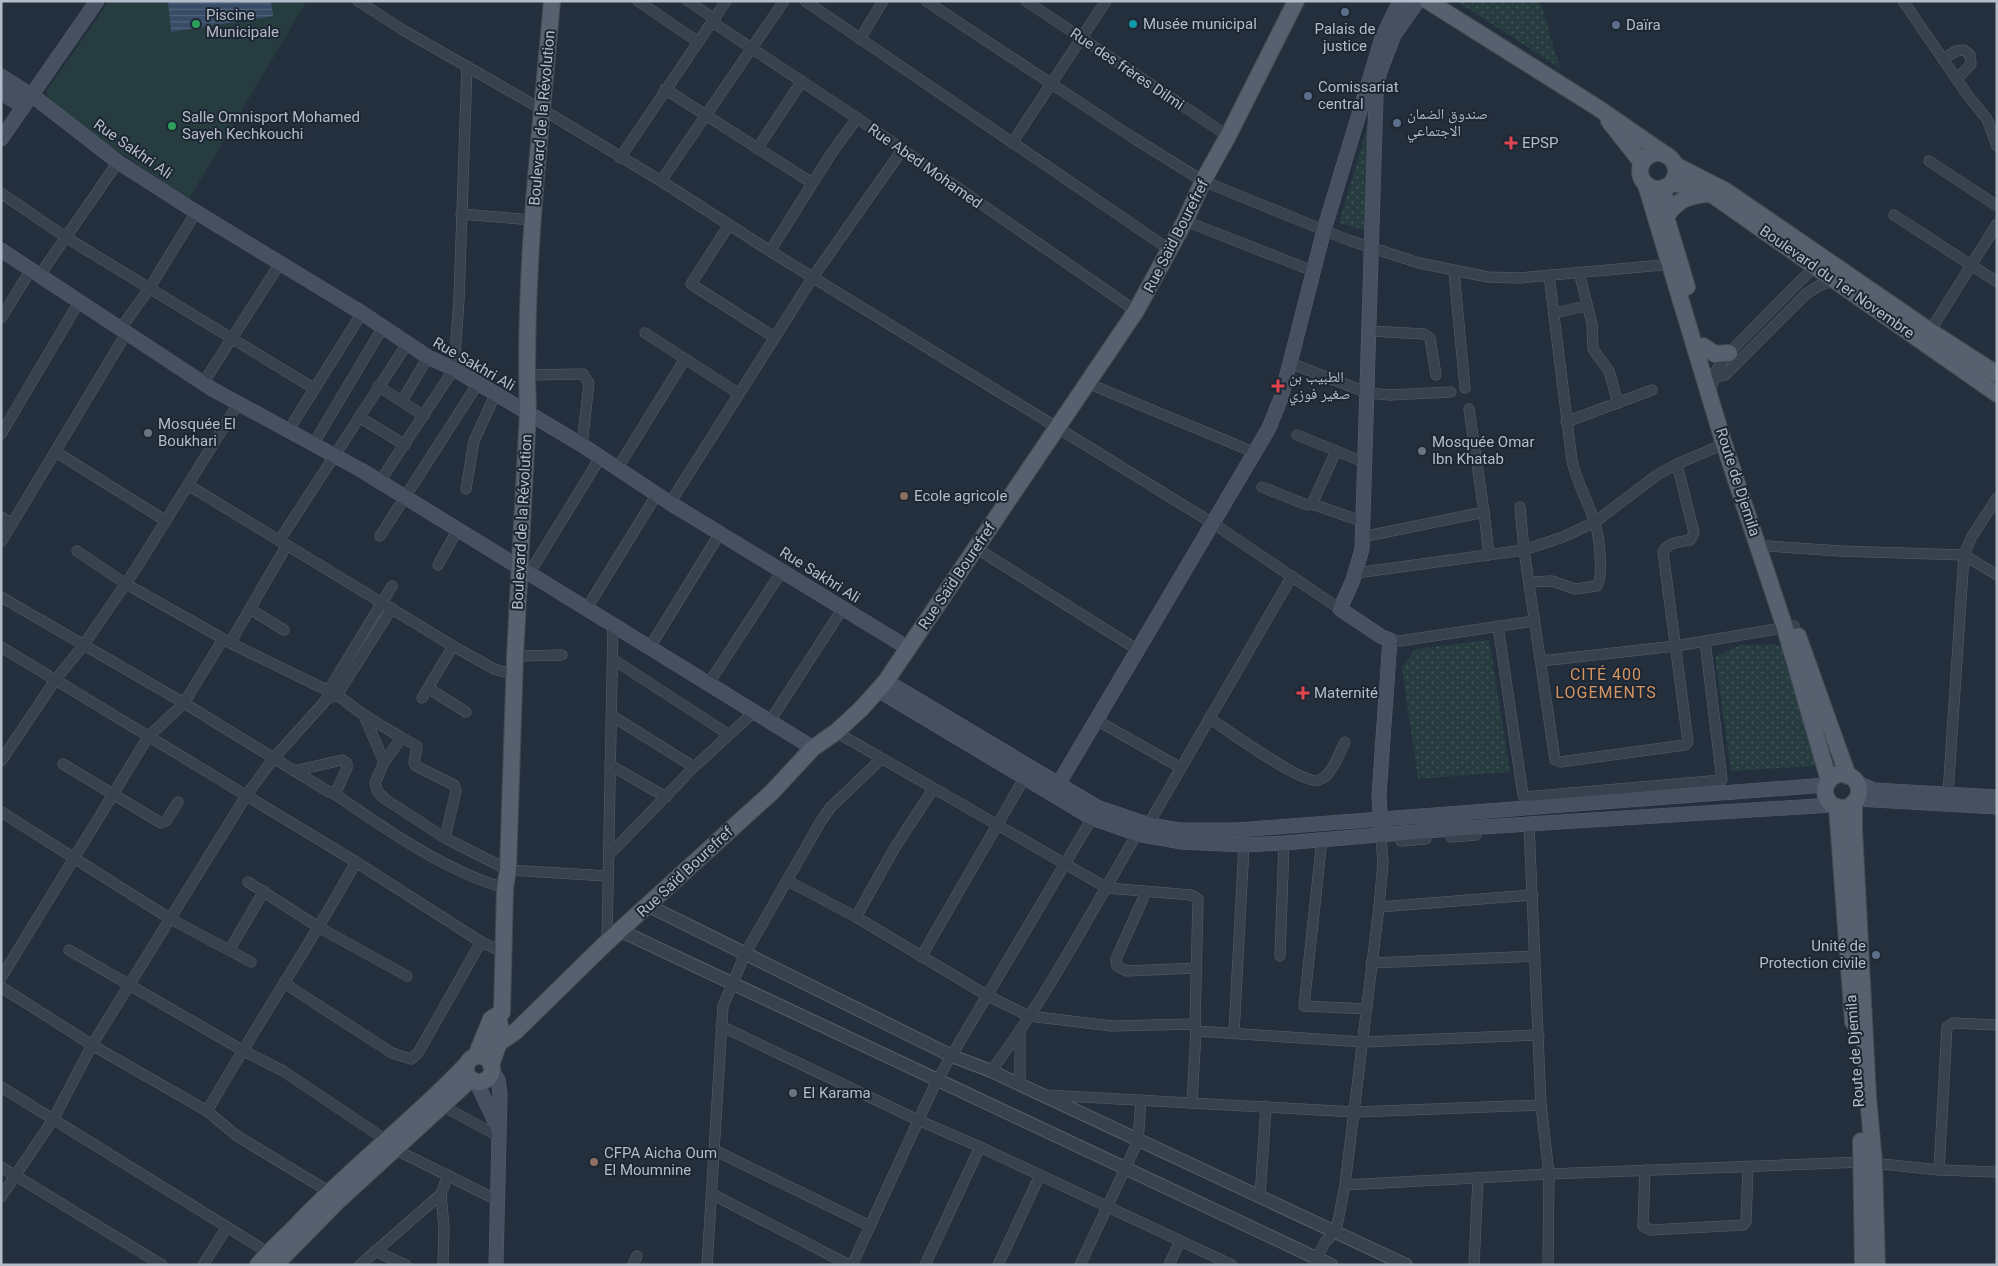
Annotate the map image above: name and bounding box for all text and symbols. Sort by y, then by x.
place label: Piscine Municipale [206,6,279,41]
marker: Palais de justice [1339,6,1351,18]
place label: Musée municipal [1143,15,1257,33]
place label: Daïra [1626,16,1661,34]
marker: Piscine Municipale [190,18,202,30]
marker: Musée municipal [1127,18,1139,30]
marker: Daïra [1610,19,1622,31]
place label: Palais de justice [1315,20,1375,55]
street label: Rue des frères Dilmi [1067,24,1187,114]
street label: Boulevard de la Révolution [525,30,559,206]
place label: Comissariat central [1318,78,1399,113]
marker: Comissariat central [1302,90,1314,102]
place label: صندوق الضمان الاجتماعي [1407,105,1488,143]
place label: Salle Omnisport Mohamed Sayeh Kechkouchi [182,108,360,143]
street label: Rue Sakhri Ali [90,115,176,183]
marker: صندوق الضمان الاجتماعي [1391,117,1403,129]
marker: Salle Omnisport Mohamed Sayeh Kechkouchi [166,120,178,132]
street label: Rue Abed Mohamed [864,120,986,212]
place label: EPSP [1522,134,1558,152]
marker: EPSP [1504,136,1518,150]
street label: Rue Saïd Bourefref [1140,176,1213,296]
street label: Boulevard du 1er Novembre [1756,222,1918,342]
street label: Rue Sakhri Ali [430,333,518,395]
place label: الطبيب بن صغير فوزي [1289,368,1351,406]
marker: الطبيب بن صغير فوزي [1271,379,1285,393]
place label: Mosquée El Boukhari [158,415,236,450]
street label: Route de Djemila [1712,426,1764,538]
marker: Mosquée El Boukhari [142,427,154,439]
place label: Mosquée Omar Ibn Khatab [1432,433,1535,468]
street label: Boulevard de la Révolution [508,434,536,610]
marker: Mosquée Omar Ibn Khatab [1416,445,1428,457]
place label: Ecole agricole [914,487,1007,505]
marker: Ecole agricole [898,490,910,502]
street label: Rue Saïd Bourefref [915,519,1000,633]
street label: Rue Sakhri Ali [776,543,864,607]
district label: CITÉ 400 LOGEMENTS [1555,665,1657,702]
place label: Maternité [1314,684,1378,702]
marker: Maternité [1296,686,1310,700]
street label: Rue Saïd Bourefref [633,822,737,921]
place label: Unité de Protection civile [1759,937,1866,972]
marker: Unité de Protection civile [1870,949,1882,961]
street label: Route de Djemila [1842,994,1868,1108]
place label: El Karama [803,1084,871,1102]
marker: El Karama [787,1087,799,1099]
place label: CFPA Aicha Oum El Moumnine [604,1144,717,1179]
marker: CFPA Aicha Oum El Moumnine [588,1156,600,1168]

